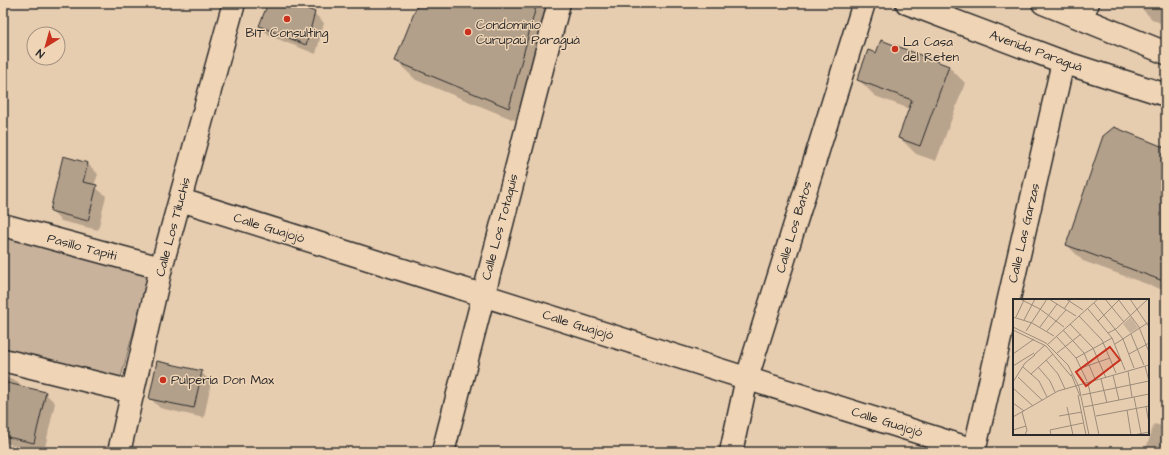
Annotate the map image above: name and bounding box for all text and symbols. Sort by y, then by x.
marker: BIT Consulting [282,14,292,24]
place label: Condominio Curupaú Paraguá [476,16,580,50]
place label: BIT Consulting [245,24,329,43]
north arrow [26,26,66,66]
street label: Avenida Paraguá [987,26,1085,77]
marker: Condominio Curupaú Paraguá [463,27,473,37]
place label: La Casa del Reten [903,33,960,66]
marker: La Casa del Reten [890,44,900,54]
text: N [33,45,48,62]
street label: Calle Los Totaquis [477,171,523,282]
street label: Calle Los Tiluchis [151,175,195,279]
street label: Calle Los Batos [771,178,817,275]
street label: Calle Las Garzas [1004,181,1044,285]
street label: Calle Guajojó [231,209,307,248]
street label: Pasillo Tapiti [45,229,119,265]
inset map [1013,299,1149,435]
street label: Calle Guajojó [540,306,616,345]
place label: Pulpería Don Max [171,371,275,389]
marker: Pulpería Don Max [158,375,168,385]
street label: Calle Guajojó [849,403,925,442]

